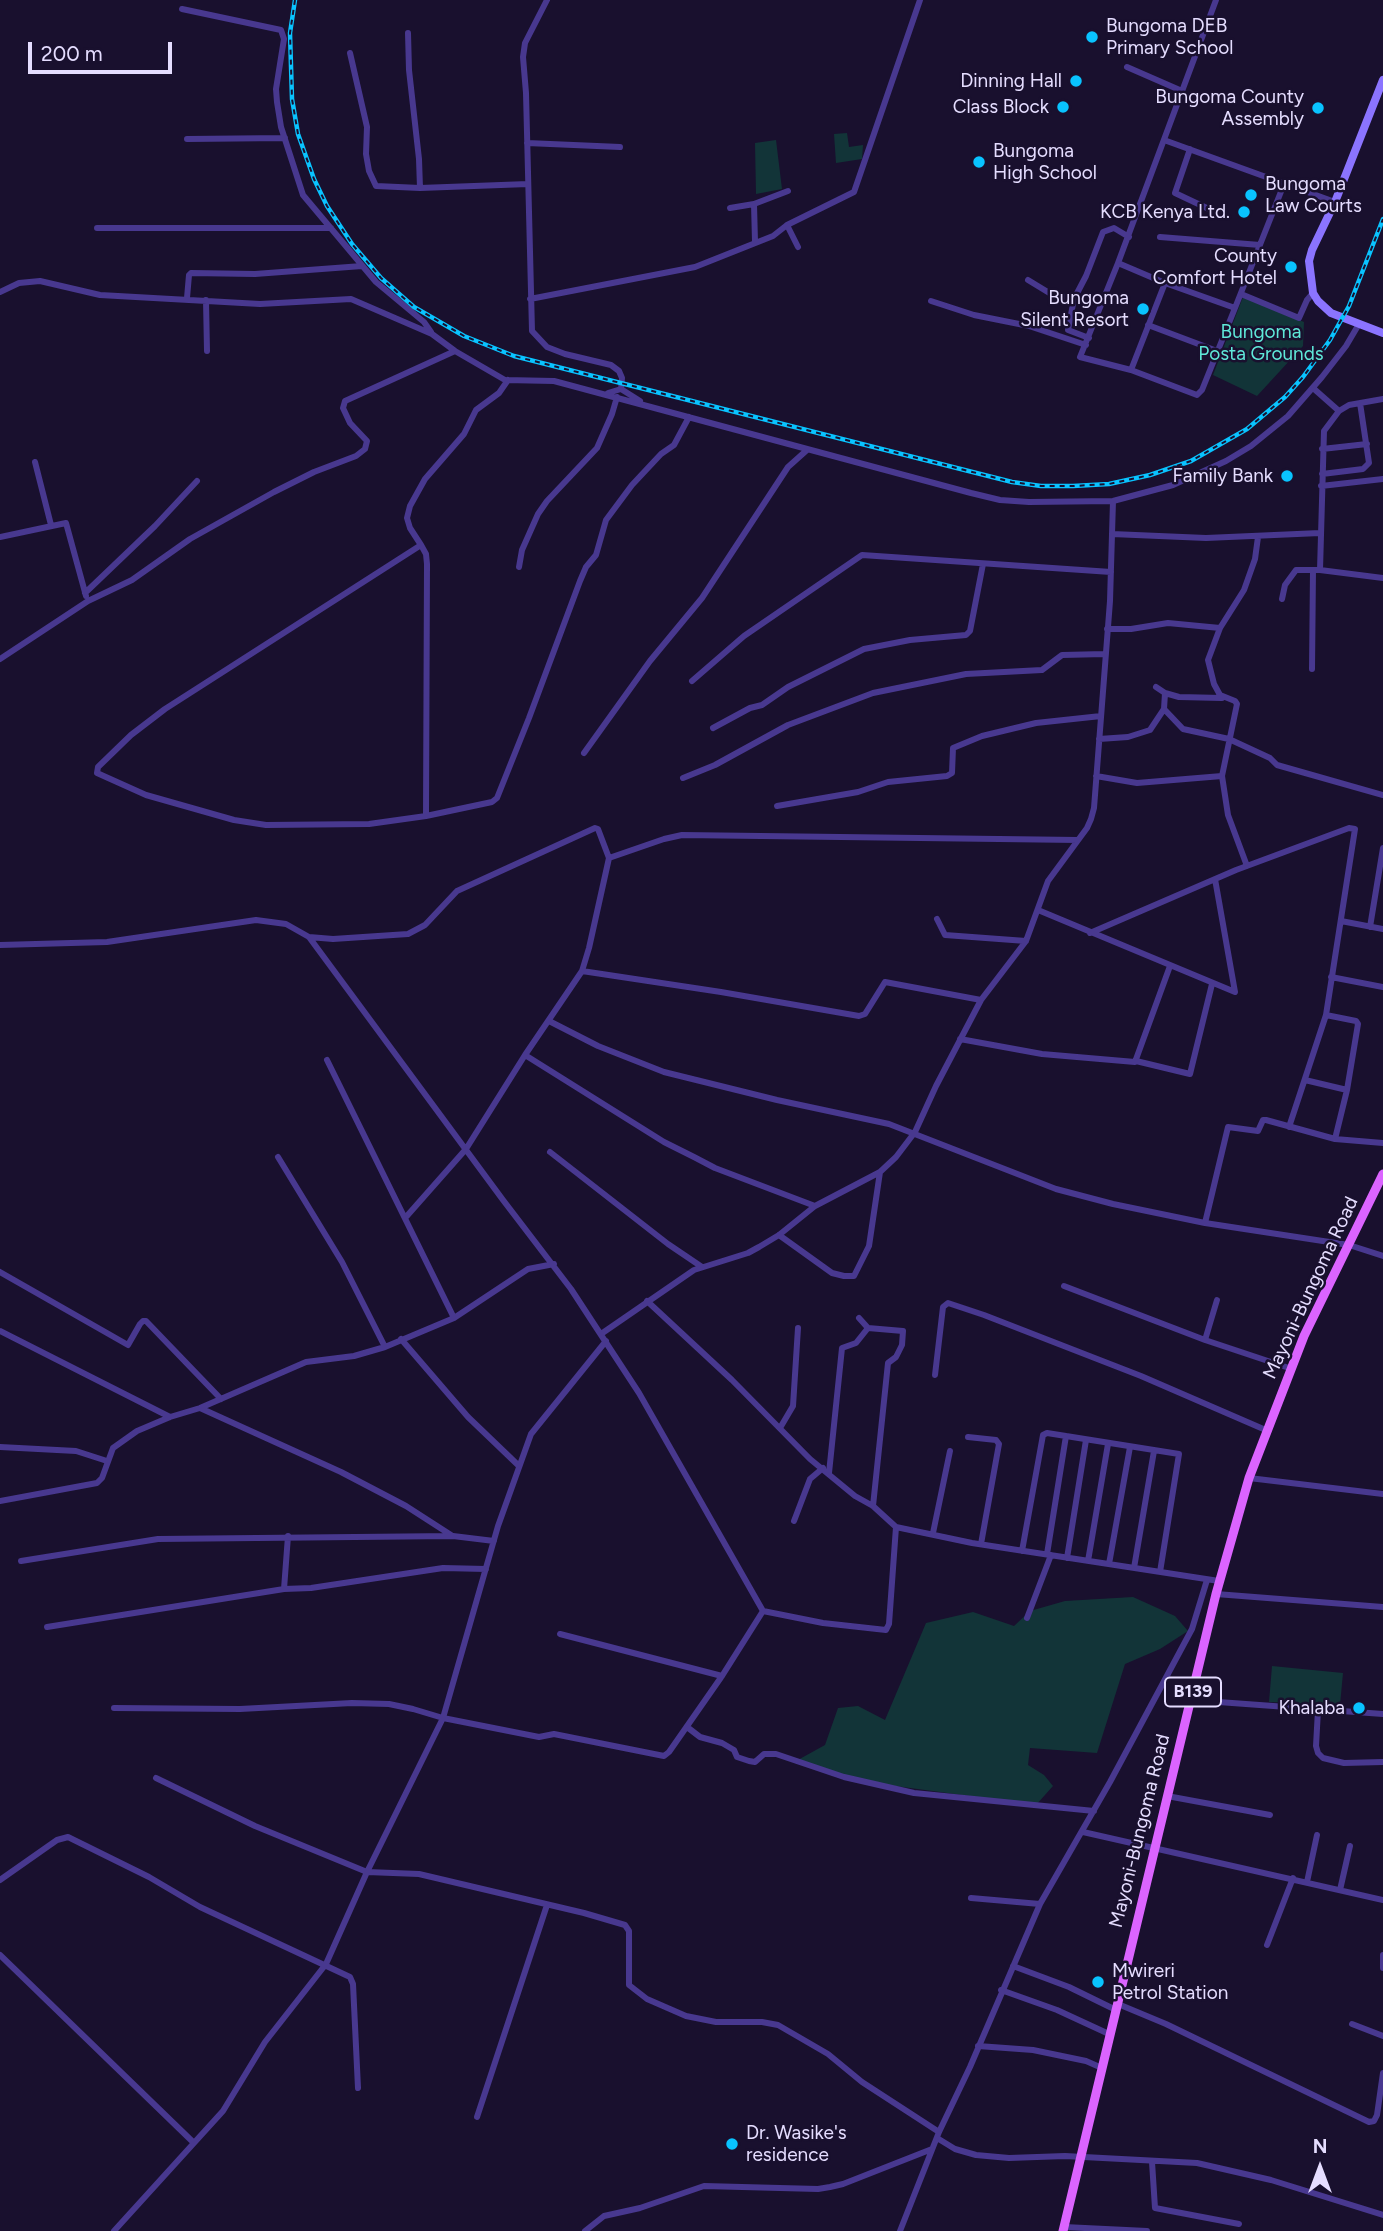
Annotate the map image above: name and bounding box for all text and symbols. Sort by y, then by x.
place label: Bungoma DEB Primary School [1106,15,1233,59]
scale bar [32,28,175,72]
marker: Bungoma DEB Primary School [1084,29,1100,45]
text: 200 m [41,41,103,66]
place label: Dinning Hall [960,70,1062,92]
marker: Dinning Hall [1068,73,1084,89]
place label: Bungoma County Assembly [1155,86,1304,130]
place label: Class Block [953,96,1049,118]
marker: Class Block [1055,99,1071,115]
marker: Bungoma County Assembly [1310,100,1326,116]
place label: Bungoma High School [993,140,1097,184]
marker: Bungoma High School [971,154,987,170]
place label: Bungoma Law Courts [1265,173,1362,217]
marker: Bungoma Law Courts [1243,187,1259,203]
place label: KCB Kenya Ltd. [1100,201,1230,223]
marker: KCB Kenya Ltd. [1236,204,1252,220]
place label: County Comfort Hotel [1153,245,1277,289]
marker: County Comfort Hotel [1283,259,1299,275]
place label: Bungoma Silent Resort [1020,287,1129,331]
marker: Bungoma Silent Resort [1135,301,1151,317]
park label: Bungoma Posta Grounds [1198,321,1324,365]
place label: Family Bank [1173,465,1273,487]
marker: Family Bank [1279,468,1295,484]
street label: Mayoni-Bungoma Road [1259,1193,1363,1383]
road number: B139 [1165,1678,1221,1707]
place label: Khalaba [1278,1697,1345,1719]
marker: Khalaba [1351,1700,1367,1716]
street label: Mayoni-Bungoma Road [1105,1732,1175,1930]
place label: Mwireri Petrol Station [1112,1960,1228,2004]
marker: Mwireri Petrol Station [1090,1974,1106,1990]
place label: Dr. Wasike's residence [746,2122,847,2166]
north arrow [1285,2133,1355,2203]
text: N [1313,2135,1327,2158]
marker: Dr. Wasike's residence [724,2136,740,2152]

